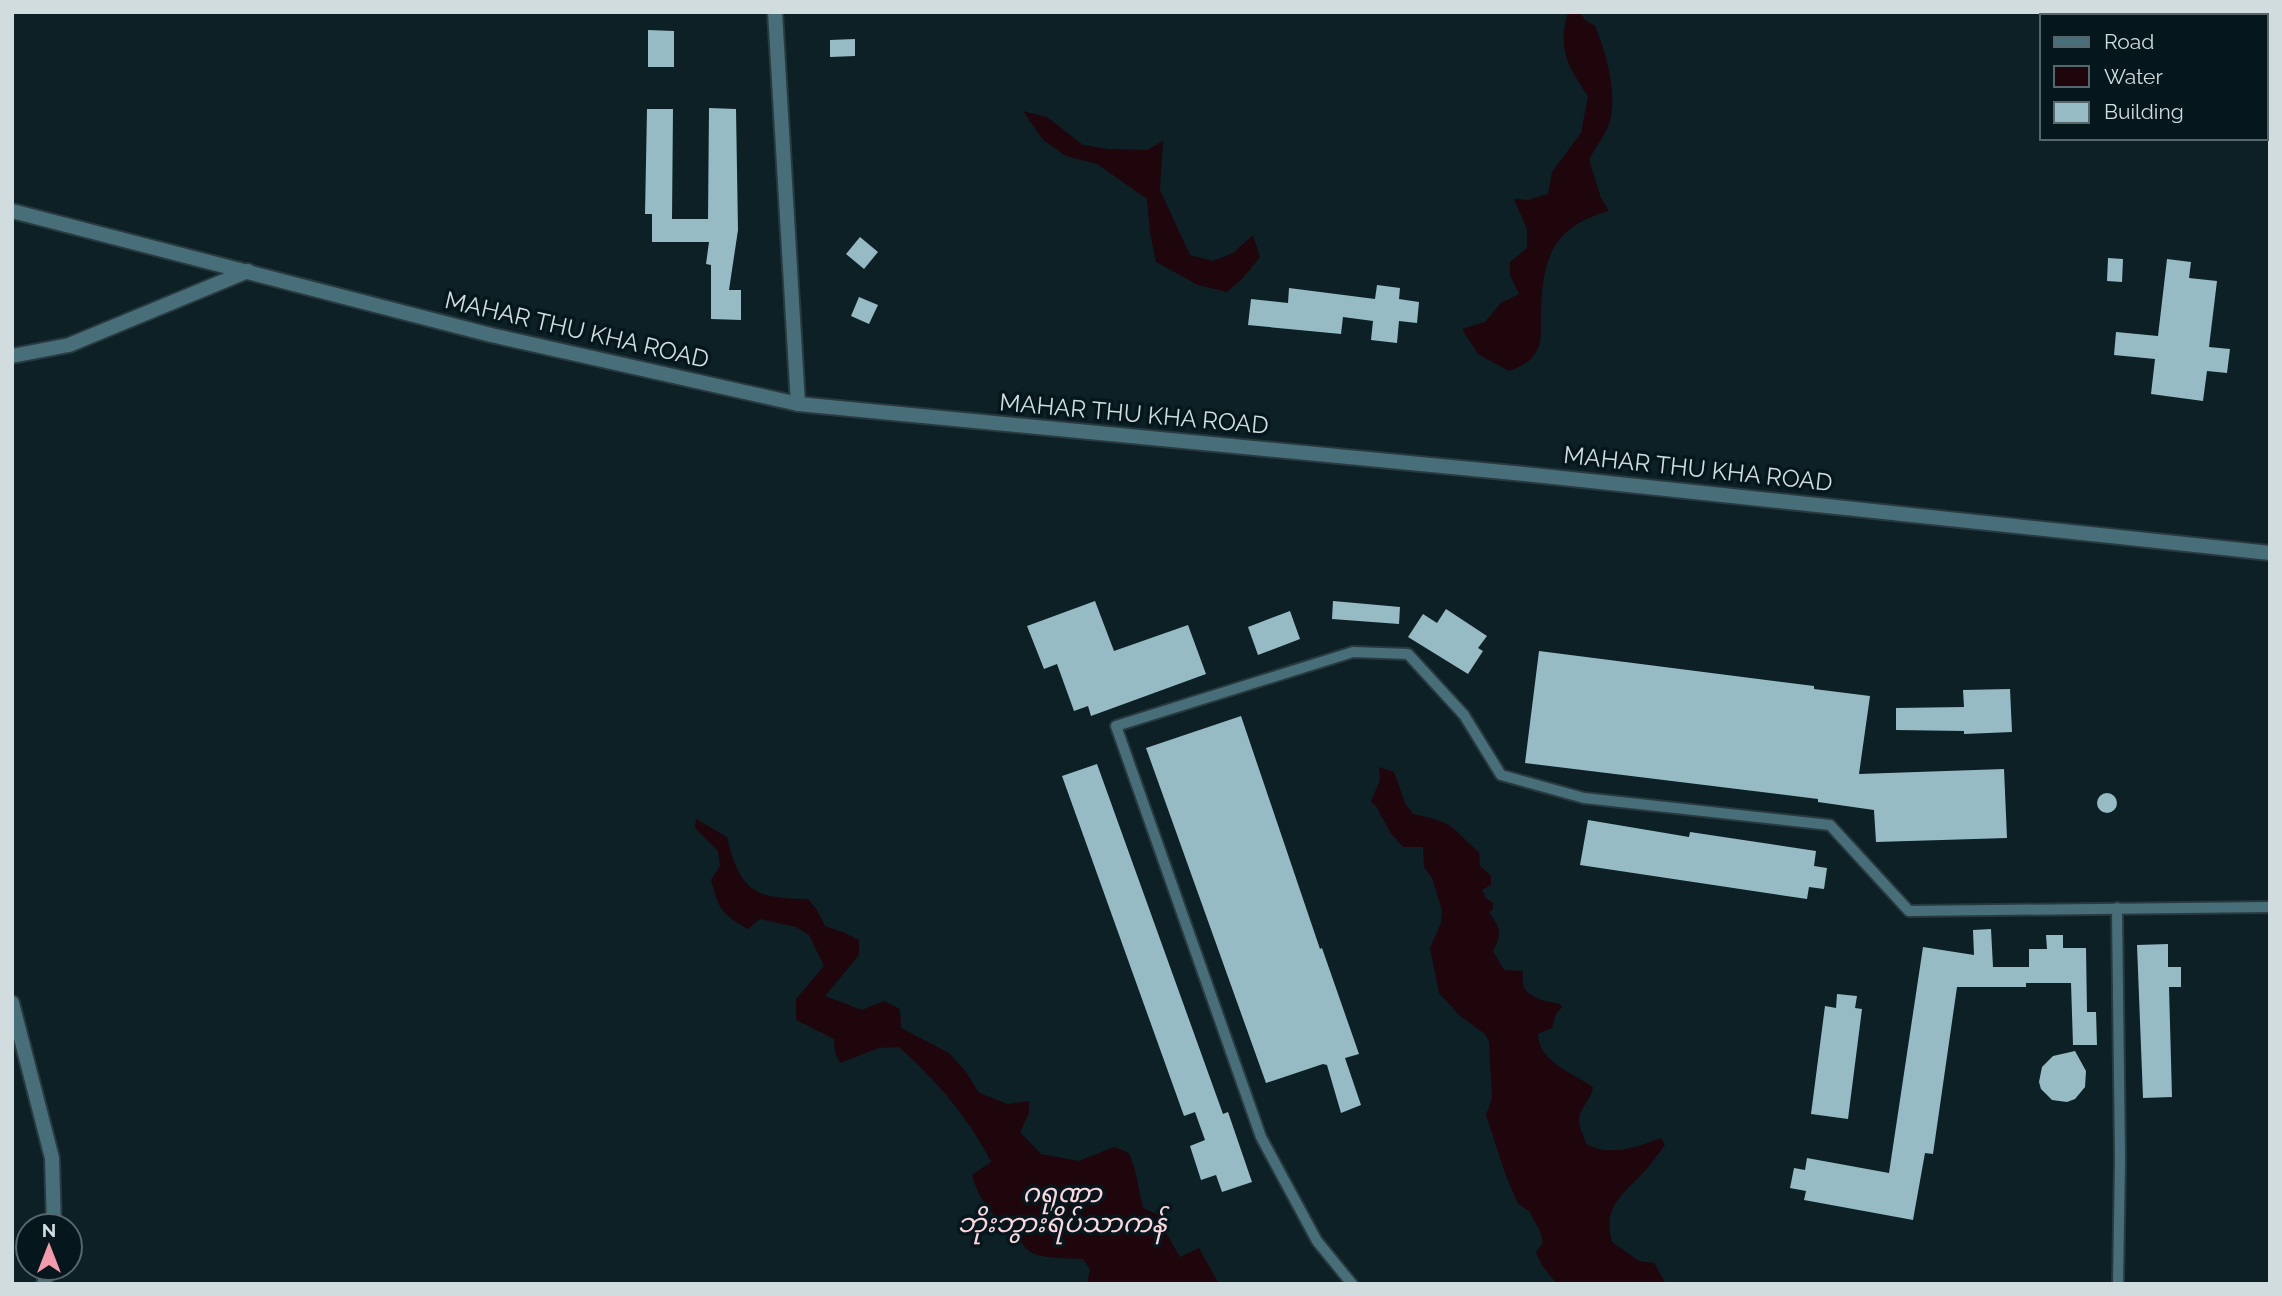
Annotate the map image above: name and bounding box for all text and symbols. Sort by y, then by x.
legend [2040,14,2268,140]
text: Road [2104,29,2154,54]
text: Water [2104,64,2163,89]
text: Building [2104,99,2184,124]
street label: MAHAR THU KHA ROAD [442,285,712,374]
street label: MAHAR THU KHA ROAD [998,387,1270,440]
street label: MAHAR THU KHA ROAD [1562,440,1834,497]
water label: ဂရုဏာ ဘိုးဘွားရိပ်သာကန် [958,1178,1171,1245]
north arrow [14,1212,84,1282]
text: N [42,1219,56,1241]

